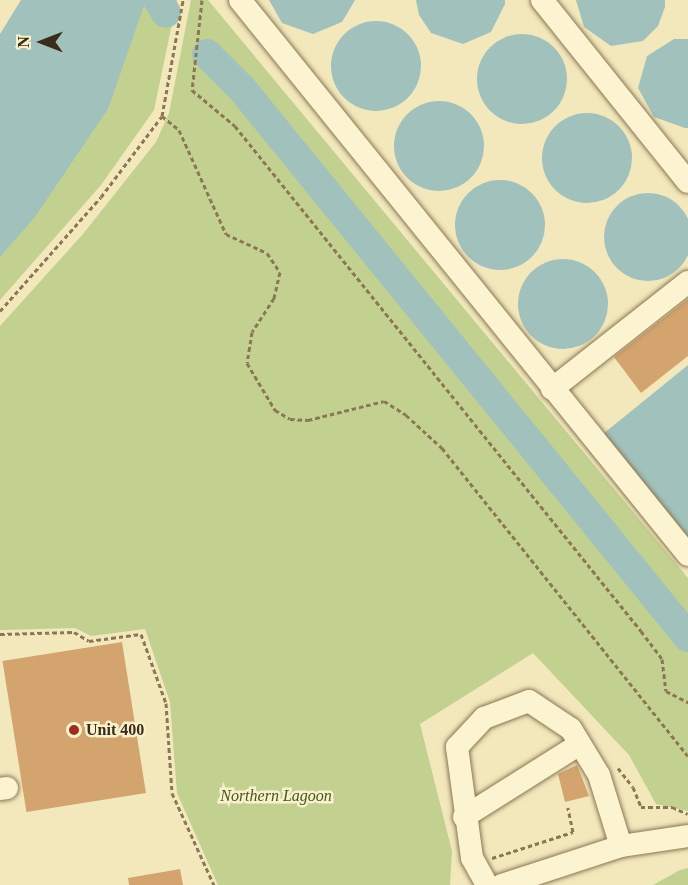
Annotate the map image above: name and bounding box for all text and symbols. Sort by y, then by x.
north arrow [12,12,72,72]
text: N [15,36,32,48]
place label: Unit 400 [86,720,144,740]
marker: Unit 400 [67,723,81,737]
park label: Northern Lagoon [220,786,332,806]

